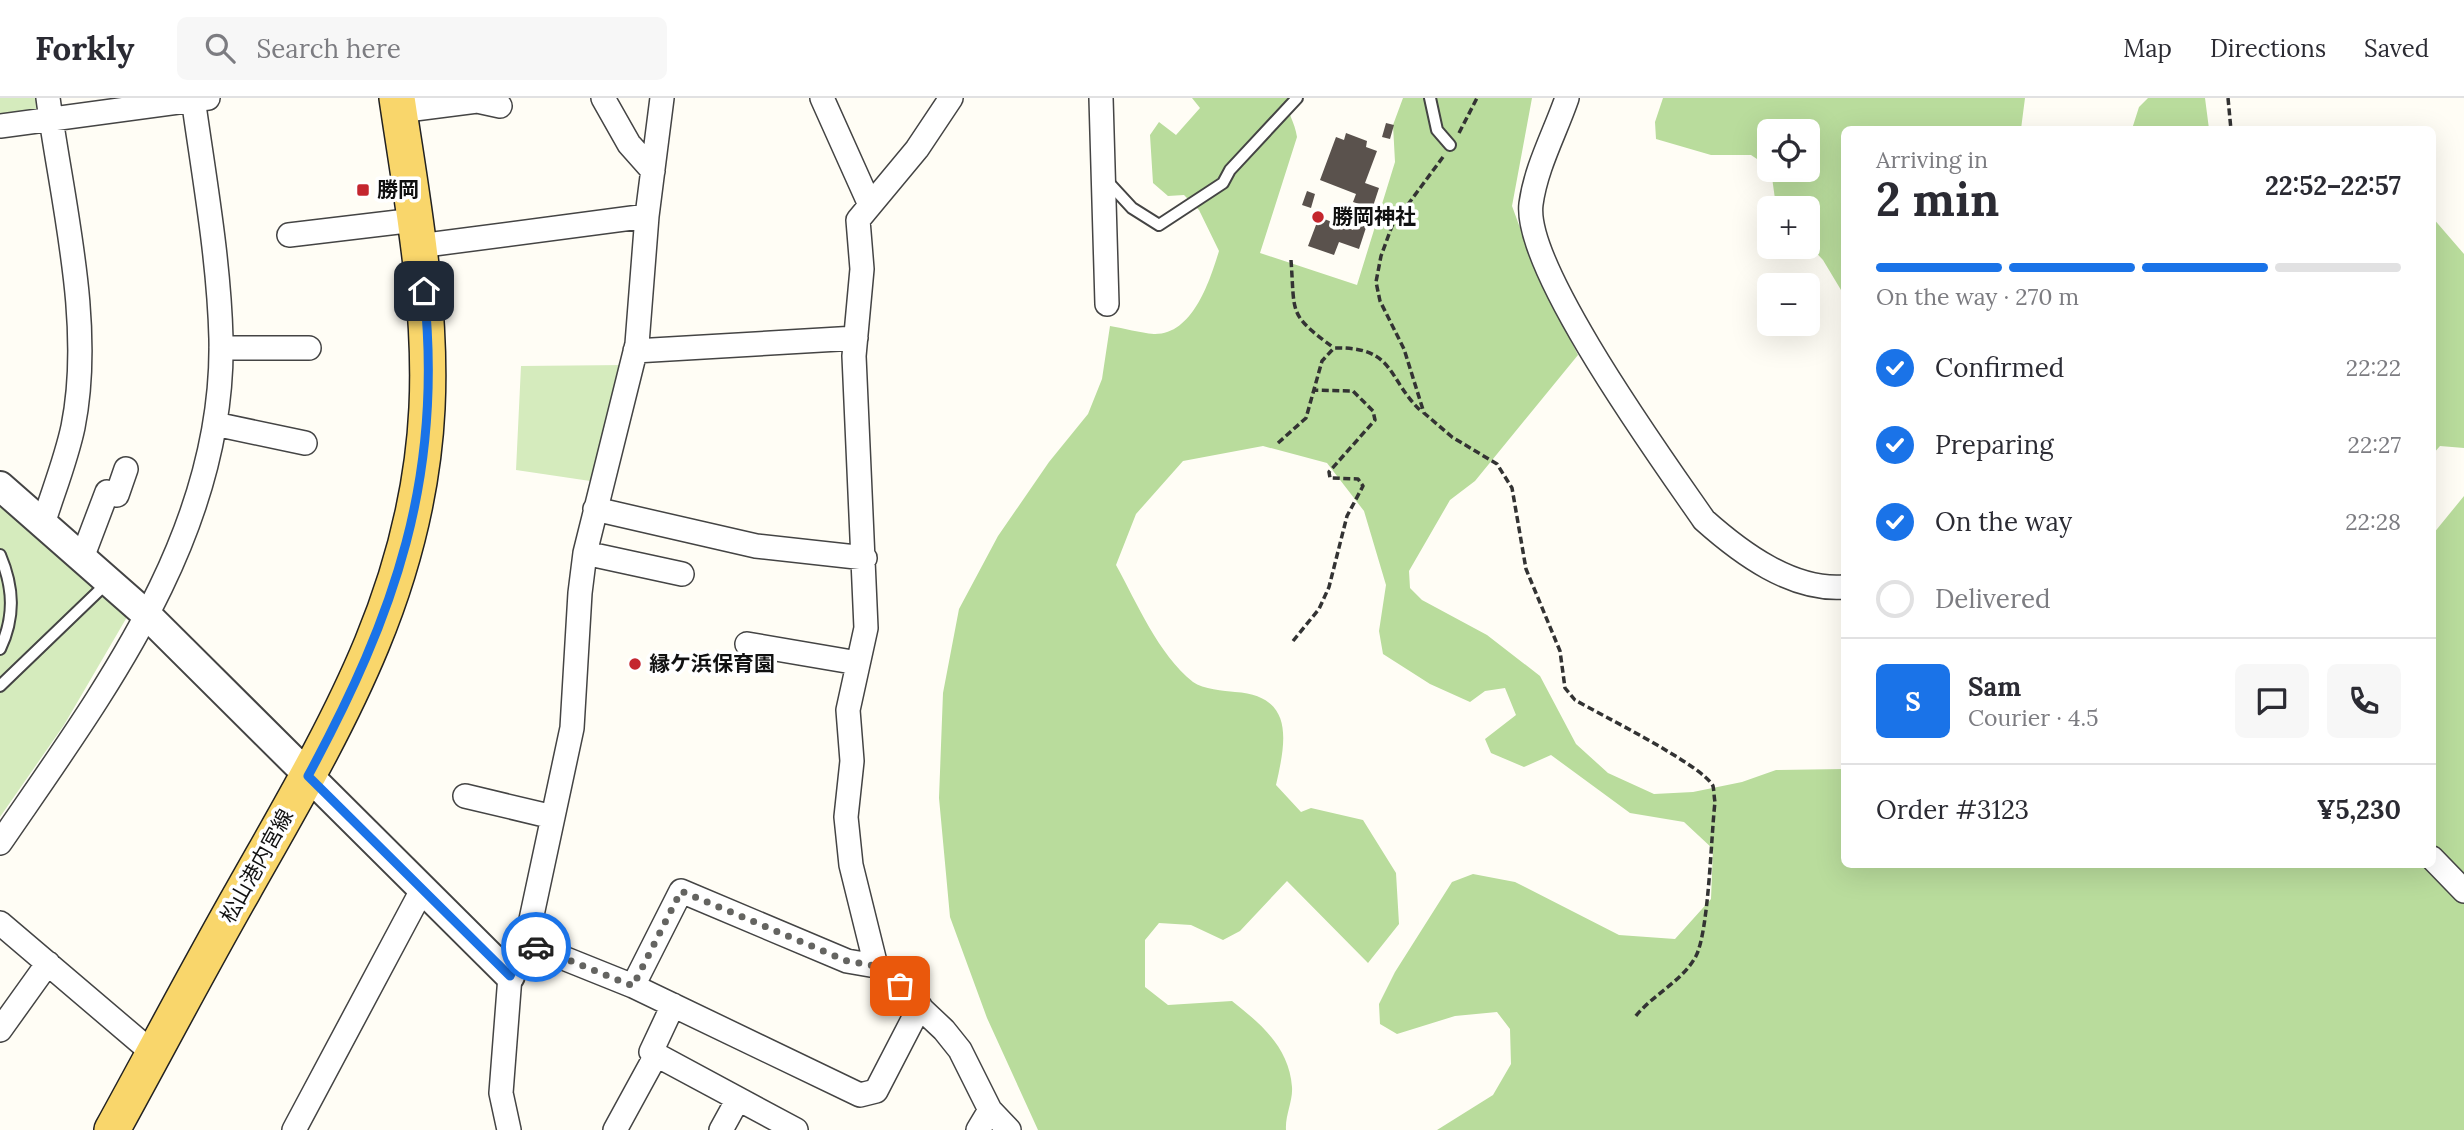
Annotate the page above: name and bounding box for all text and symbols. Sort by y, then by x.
search box [177,17,667,80]
text: Forkly [35,27,135,69]
icon: search [201,29,239,67]
text: Search here [257,32,401,65]
text: Map [2123,33,2172,64]
text: Directions [2210,33,2326,64]
text: Saved [2364,33,2429,64]
map controls [1757,119,1820,336]
button: locate [1757,119,1820,182]
text: Arriving in [1876,145,1988,174]
text: 22:52–22:57 [2265,169,2401,202]
text: 2 min [1876,170,1999,229]
place label: 勝岡 [377,176,419,203]
marker: 勝岡 [355,182,371,198]
button: + [1757,196,1820,259]
place label: 勝岡神社 [1332,203,1416,230]
marker: 勝岡神社 [1310,209,1326,225]
pin [394,261,454,321]
icon: home [405,272,443,310]
button: − [1757,273,1820,336]
text: On the way · 270 m [1876,282,2079,311]
icon: check [1876,349,1914,387]
text: Confirmed [1935,351,2064,384]
text: 22:22 [2346,353,2401,382]
icon: check [1876,426,1914,464]
text: Preparing [1935,428,2054,461]
text: 22:27 [2348,430,2401,459]
icon: check [1876,503,1914,541]
text: On the way [1935,505,2072,538]
text: 22:28 [2345,507,2401,536]
text: Delivered [1935,582,2051,615]
place label: 縁ケ浜保育園 [649,650,775,677]
marker: 縁ケ浜保育園 [627,656,643,672]
button: chat [2235,664,2309,738]
button: phone [2327,664,2401,738]
text: Sam [1968,670,2021,703]
text: S [1905,685,1921,718]
text: Courier · 4.5 [1968,703,2099,732]
text: Order #3123 [1876,793,2029,826]
text: ¥5,230 [2317,793,2401,826]
street label: 松山港内宮線 [214,804,299,927]
courier [501,912,571,982]
icon: car [517,928,555,966]
pin [870,956,930,1016]
icon: bag [881,967,919,1005]

